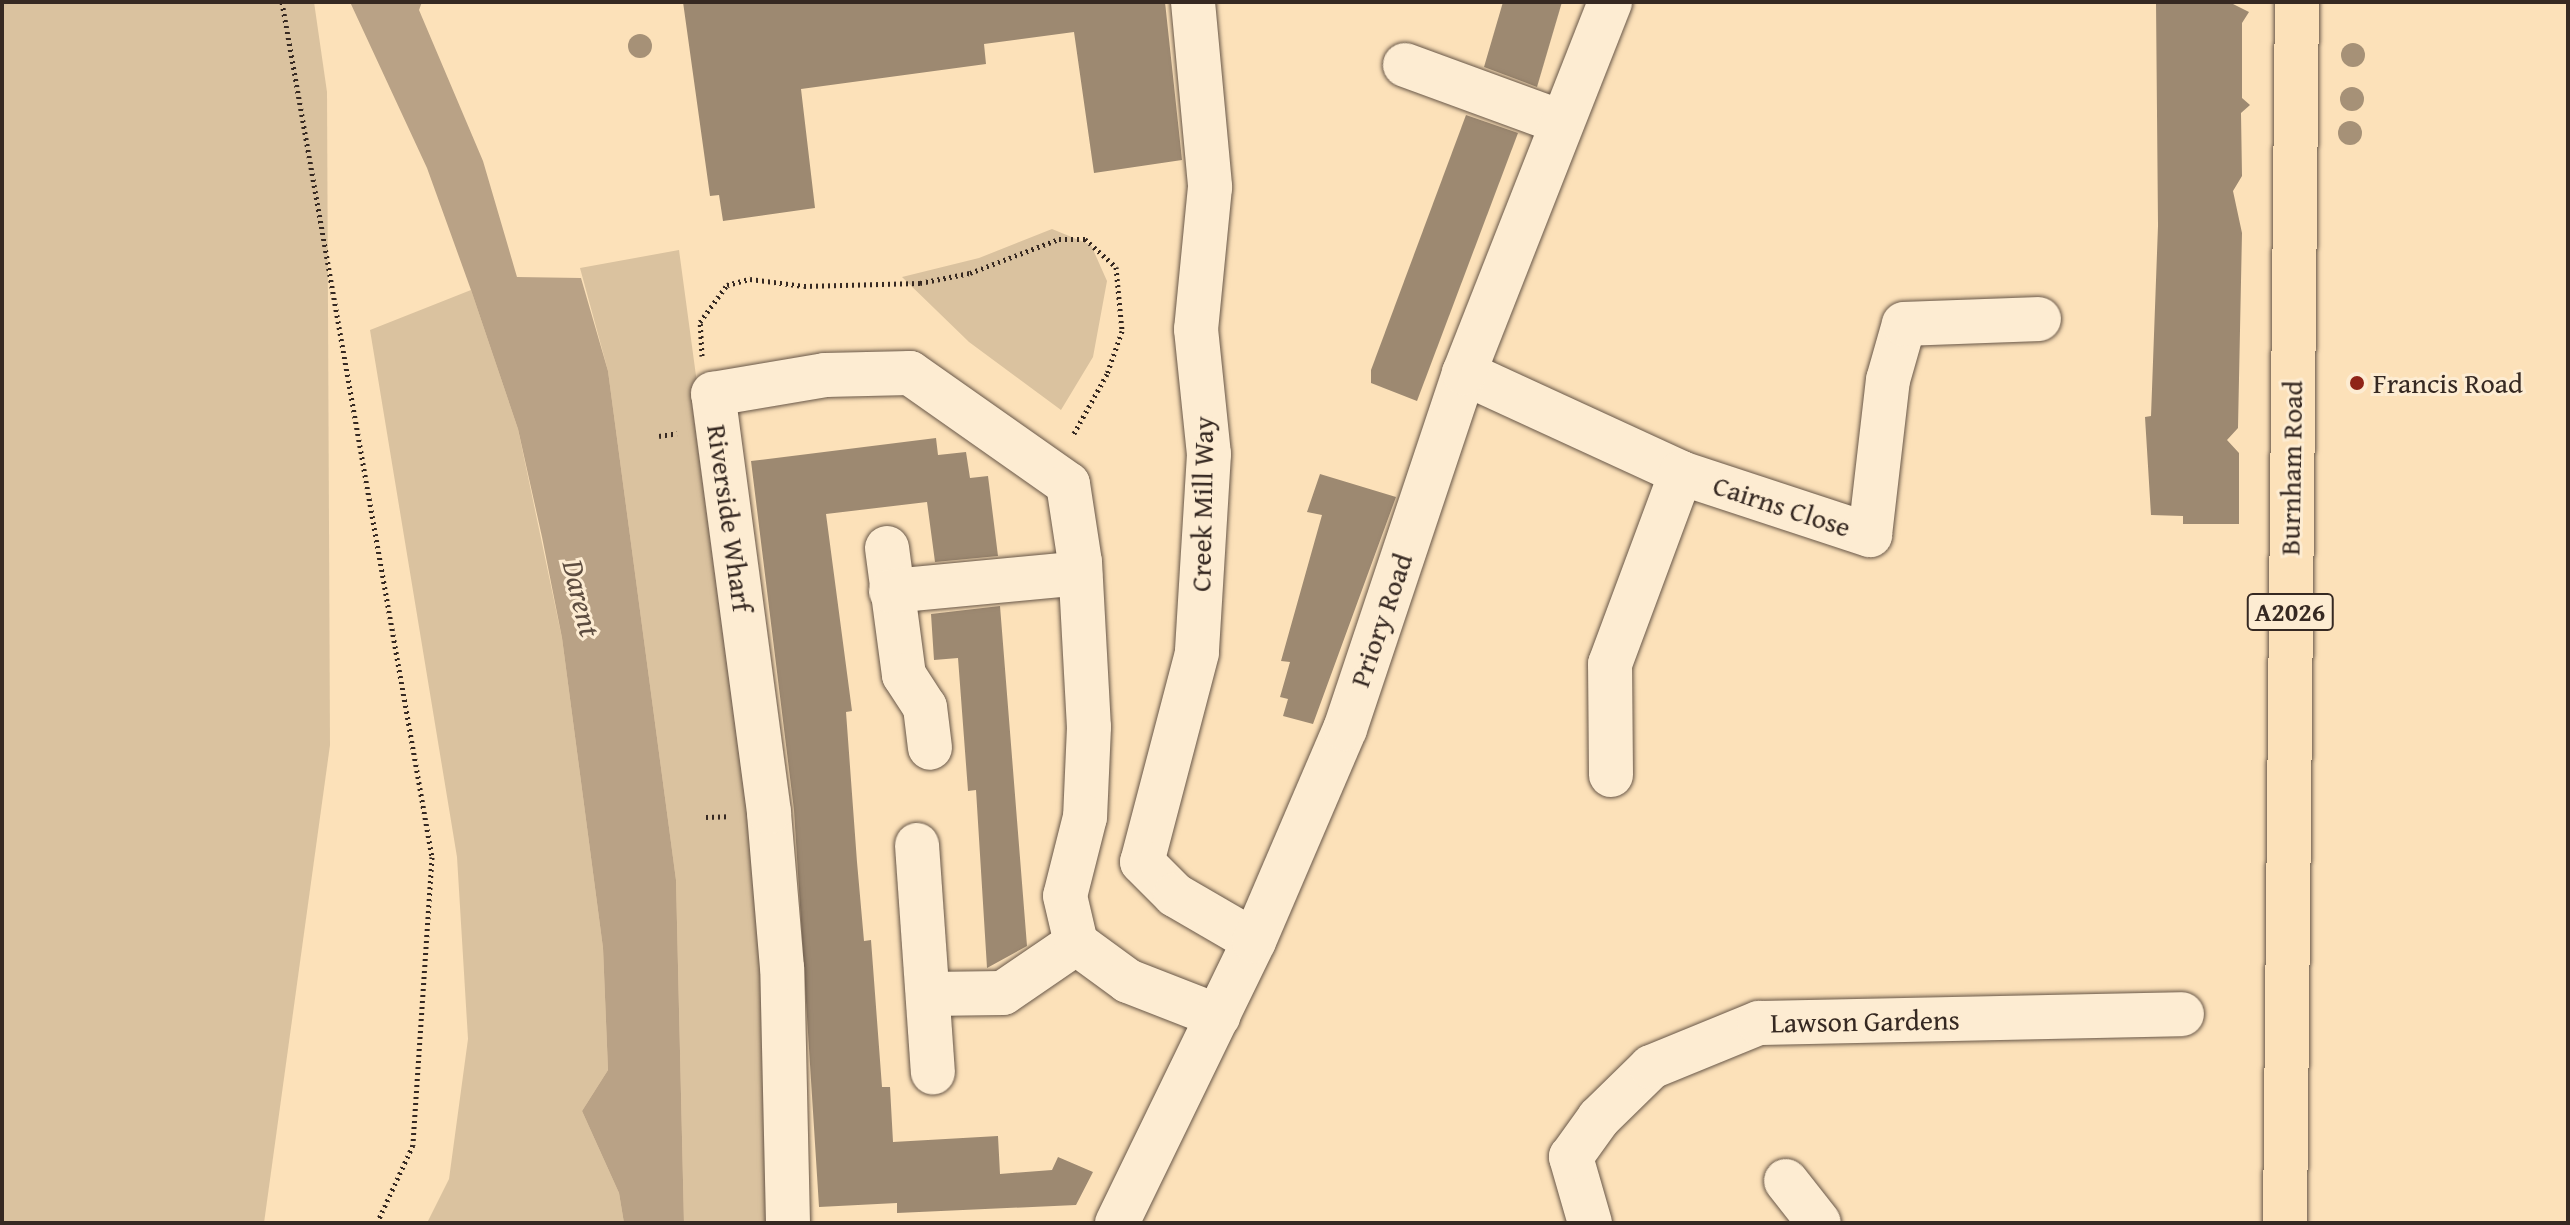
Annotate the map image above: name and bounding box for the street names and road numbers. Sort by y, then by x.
street label: Burnham Road [2273,380,2309,556]
street label: Creek Mill Way [1184,416,1220,592]
street label: Riverside Wharf [700,422,760,614]
street label: Cairns Close [1709,468,1855,544]
street label: Priory Road [1342,549,1420,691]
road number: A2026 [2246,590,2334,634]
street label: Lawson Gardens [1770,1003,1960,1039]

